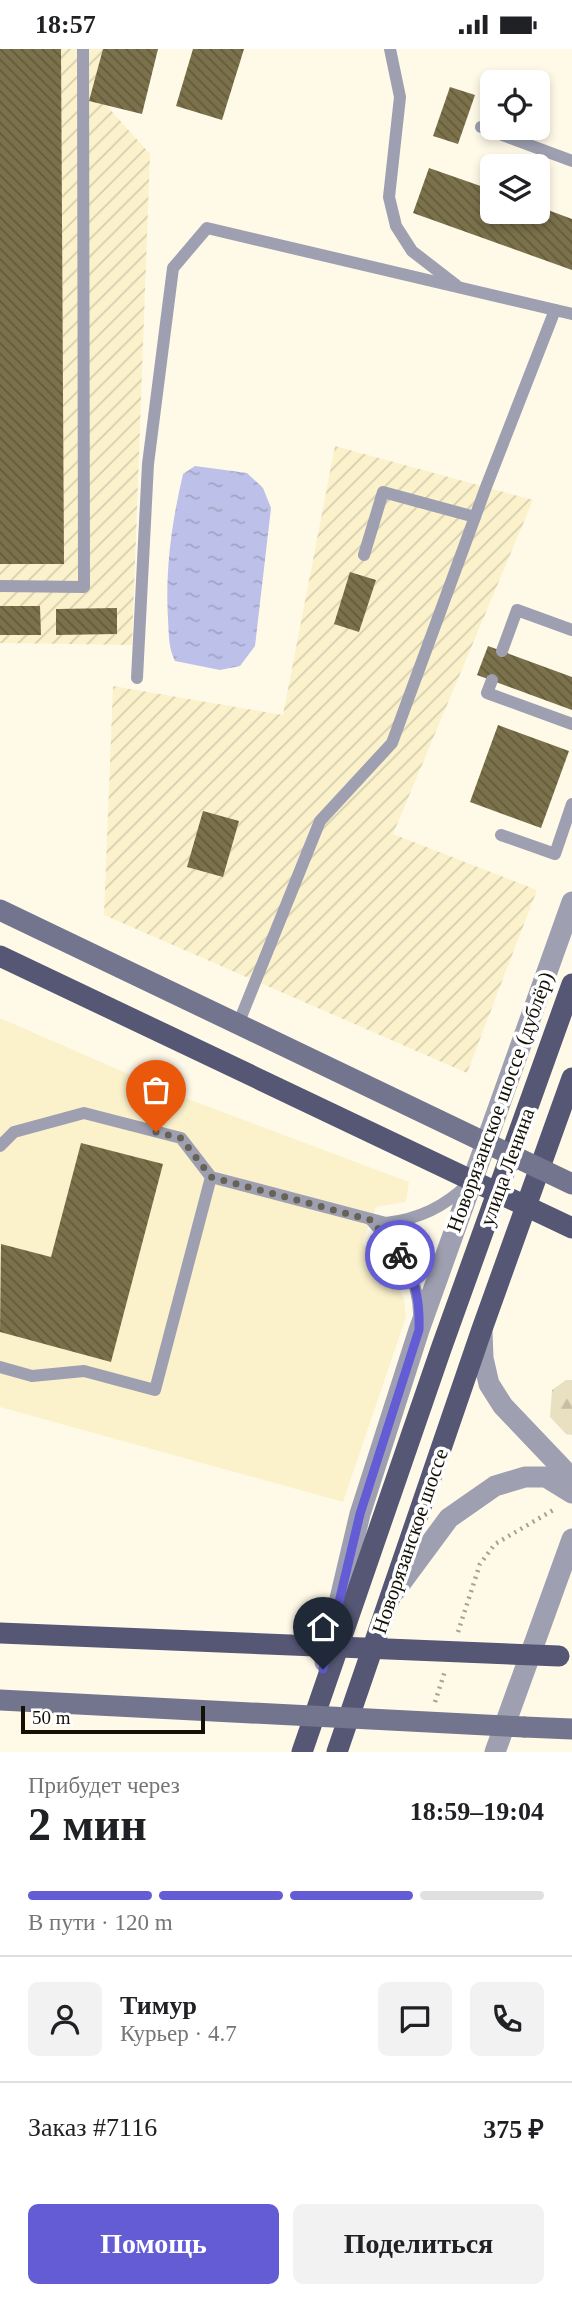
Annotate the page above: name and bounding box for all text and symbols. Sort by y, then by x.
text: 18:57 [35,10,96,39]
map controls [480,70,550,224]
button: locate [480,70,550,140]
button: layers [480,154,550,224]
street label: Новорязанское шоссе (дублёр) [442,969,558,1235]
pin [126,1060,186,1132]
icon: bag [137,1071,175,1109]
street label: улица Ленина [475,1104,540,1229]
courier [365,1220,435,1290]
icon: bike [381,1236,419,1274]
street label: Новорязанское шоссе [367,1445,453,1637]
pin [293,1597,353,1669]
icon: home [304,1608,342,1646]
scale bar [21,1703,205,1735]
text: 50 m [32,1707,71,1728]
text: Прибудет через [28,1773,180,1798]
text: 18:59–19:04 [410,1797,544,1826]
text: 2 мин [28,1799,147,1850]
text: В пути · 120 m [28,1910,173,1935]
button: person [28,1982,102,2056]
button: chat [378,1982,452,2056]
button: phone [470,1982,544,2056]
text: Тимур [120,1991,197,2020]
text: Курьер · 4.7 [120,2021,237,2046]
text: Заказ #7116 [28,2113,157,2142]
text: 375 ₽ [483,2115,544,2144]
button: Помощь [28,2204,279,2284]
button: Поделиться [293,2204,544,2284]

